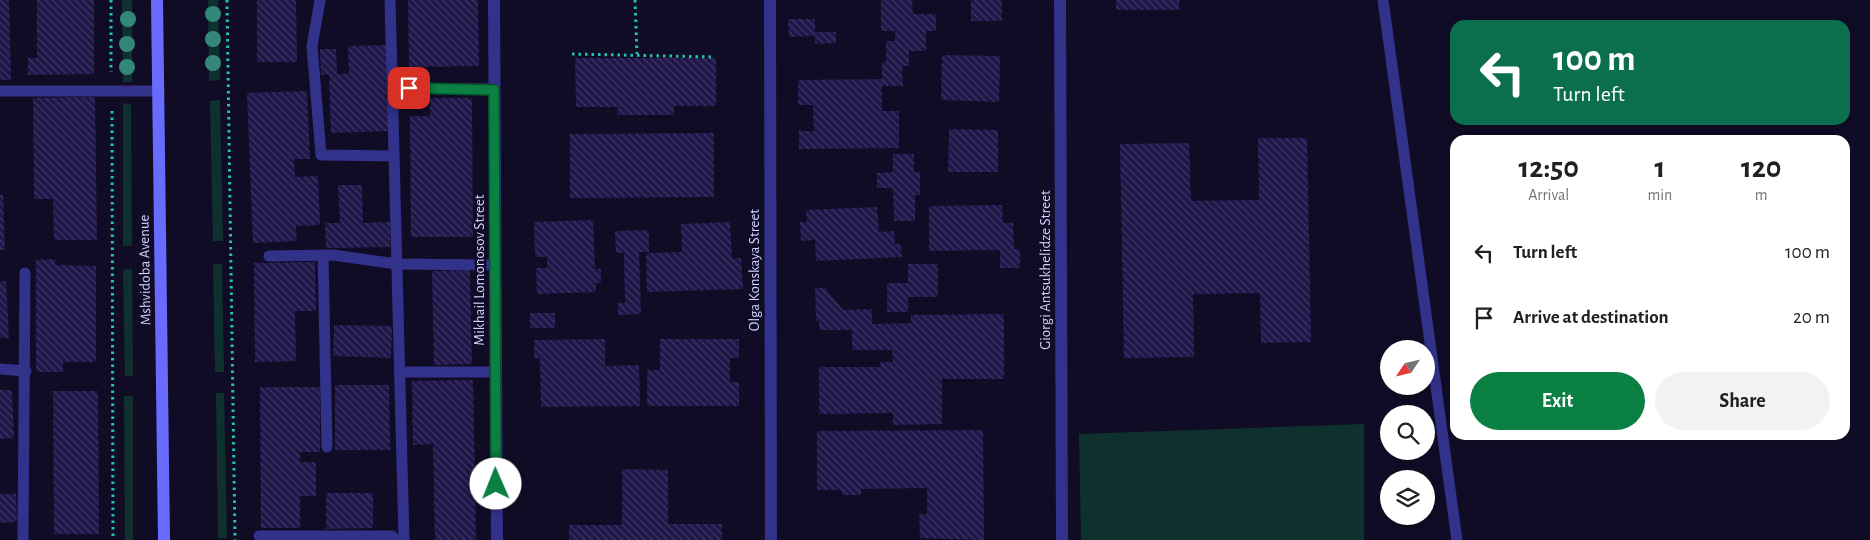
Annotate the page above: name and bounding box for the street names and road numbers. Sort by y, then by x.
street label: Giorgi Antsukhelidze Street [1038,190,1053,350]
street label: Mikhail Lomonosov Street [472,194,487,346]
street label: Olga Konskaya Street [747,209,762,331]
street label: Mshvidoba Avenue [137,214,153,326]

